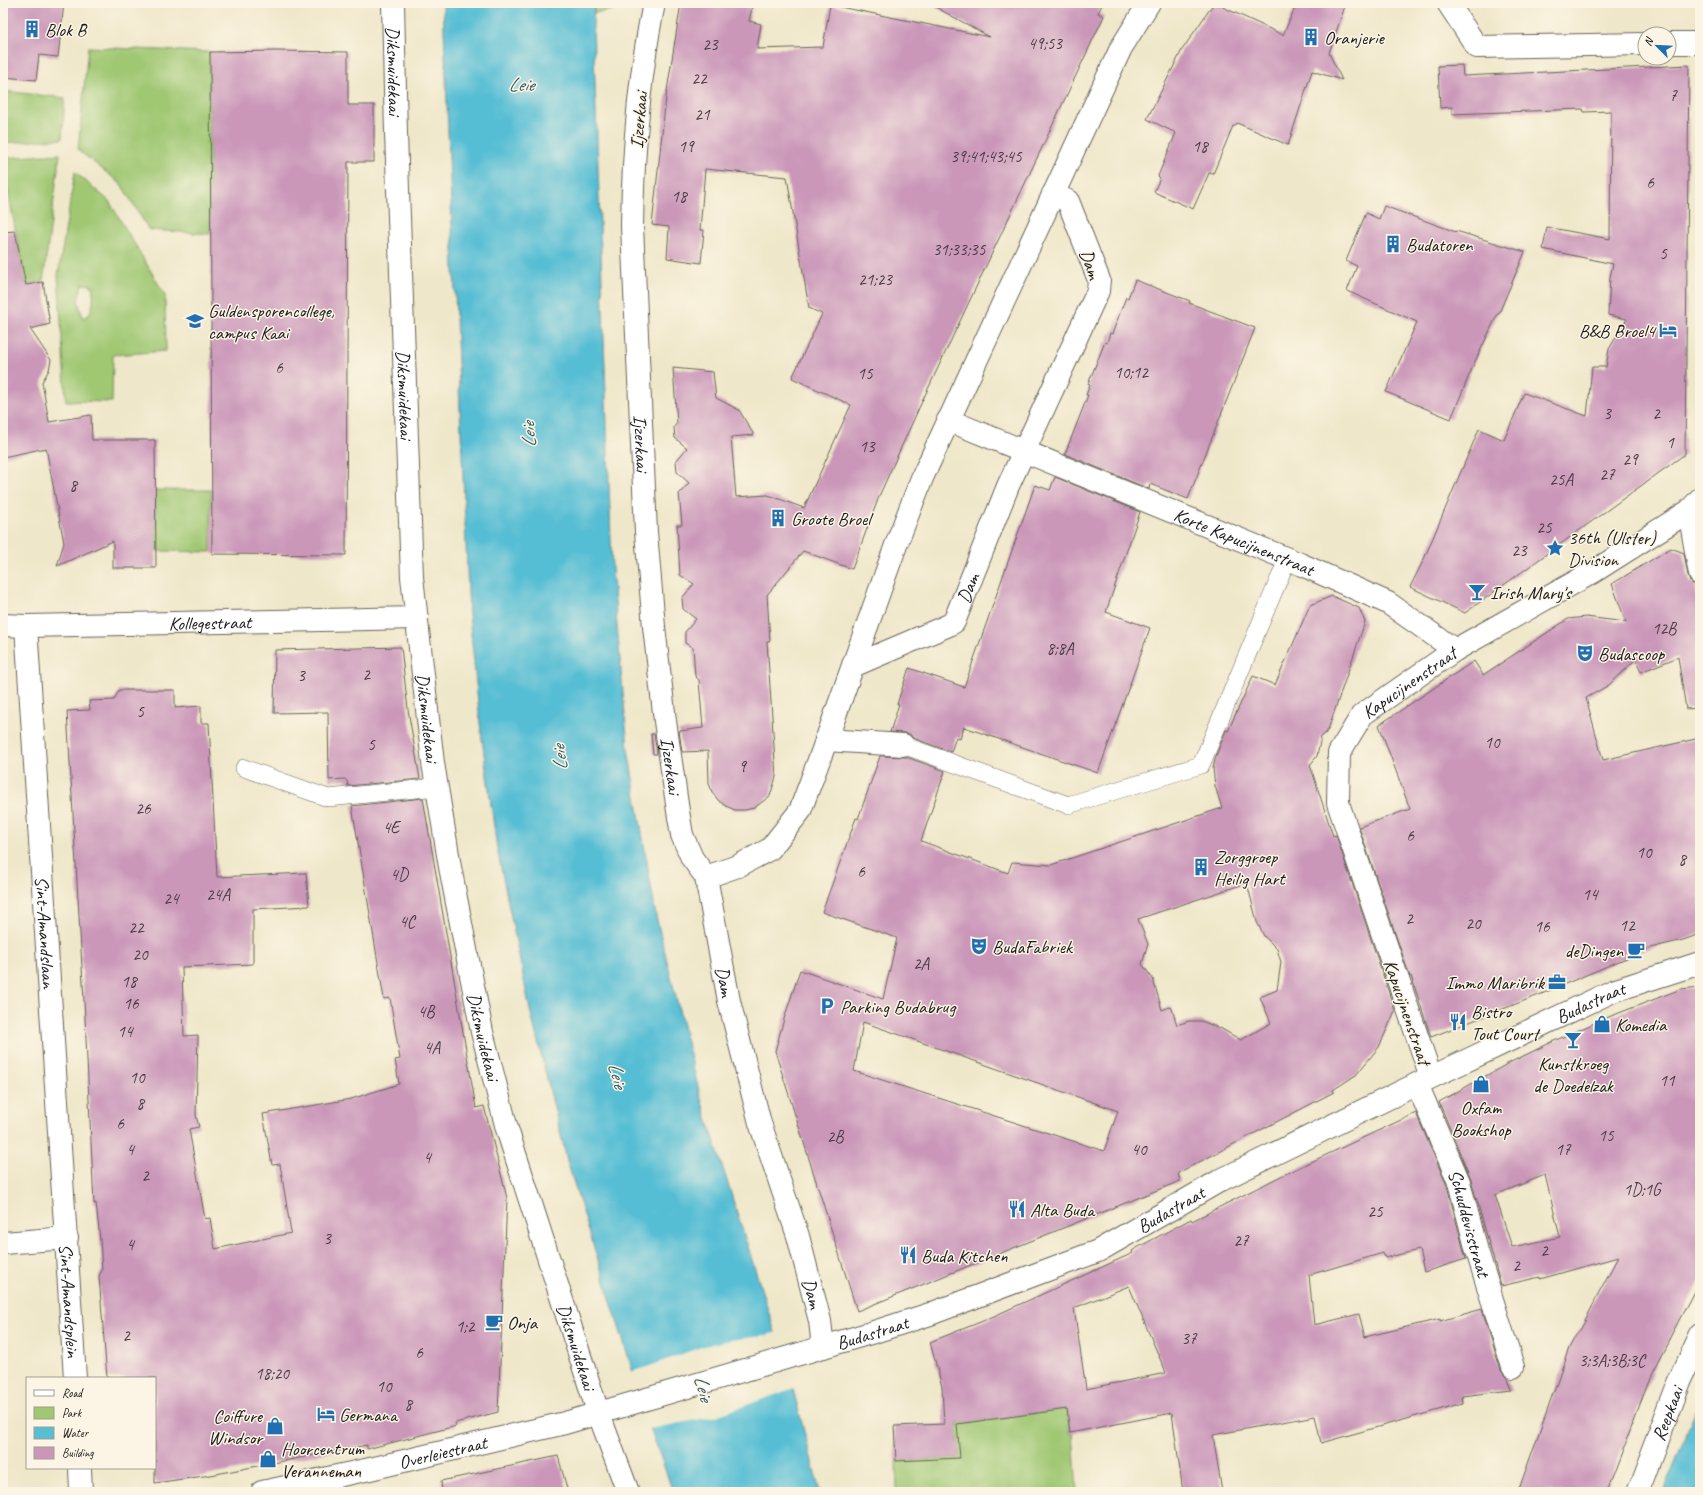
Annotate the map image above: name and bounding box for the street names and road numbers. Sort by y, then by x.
street label: Diksmuidekaai [381,26,407,118]
street label: Ijzerkaai [625,88,654,150]
street label: Dam [1074,246,1107,284]
street label: Diksmuidekaai [391,350,418,442]
street label: Ijzerkaai [628,414,654,475]
street label: Korte Kapucijnenstraat [1170,503,1319,582]
street label: Dam [952,568,986,607]
street label: Kollegestraat [168,610,253,636]
street label: Kapucijnenstraat [1358,640,1464,724]
street label: Diksmuidekaai [410,672,444,766]
street label: Ijzerkaai [655,736,687,798]
street label: Sint-Amandslaan [29,876,61,991]
street label: Kapucijnenstraat [1378,956,1437,1071]
street label: Dam [710,965,739,1001]
street label: Budastraat [1552,976,1630,1029]
street label: Diksmuidekaai [462,991,506,1086]
street label: Schuddevisstraat [1442,1166,1496,1282]
street label: Budastraat [1133,1180,1211,1239]
street label: Sint-Amandsplein [53,1243,85,1359]
street label: Dam [796,1276,828,1313]
street label: Diksmuidekaai [551,1301,602,1396]
street label: Budastraat [834,1310,913,1355]
street label: Reepkaai [1647,1381,1690,1444]
street label: Overleiestraat [396,1430,491,1475]

